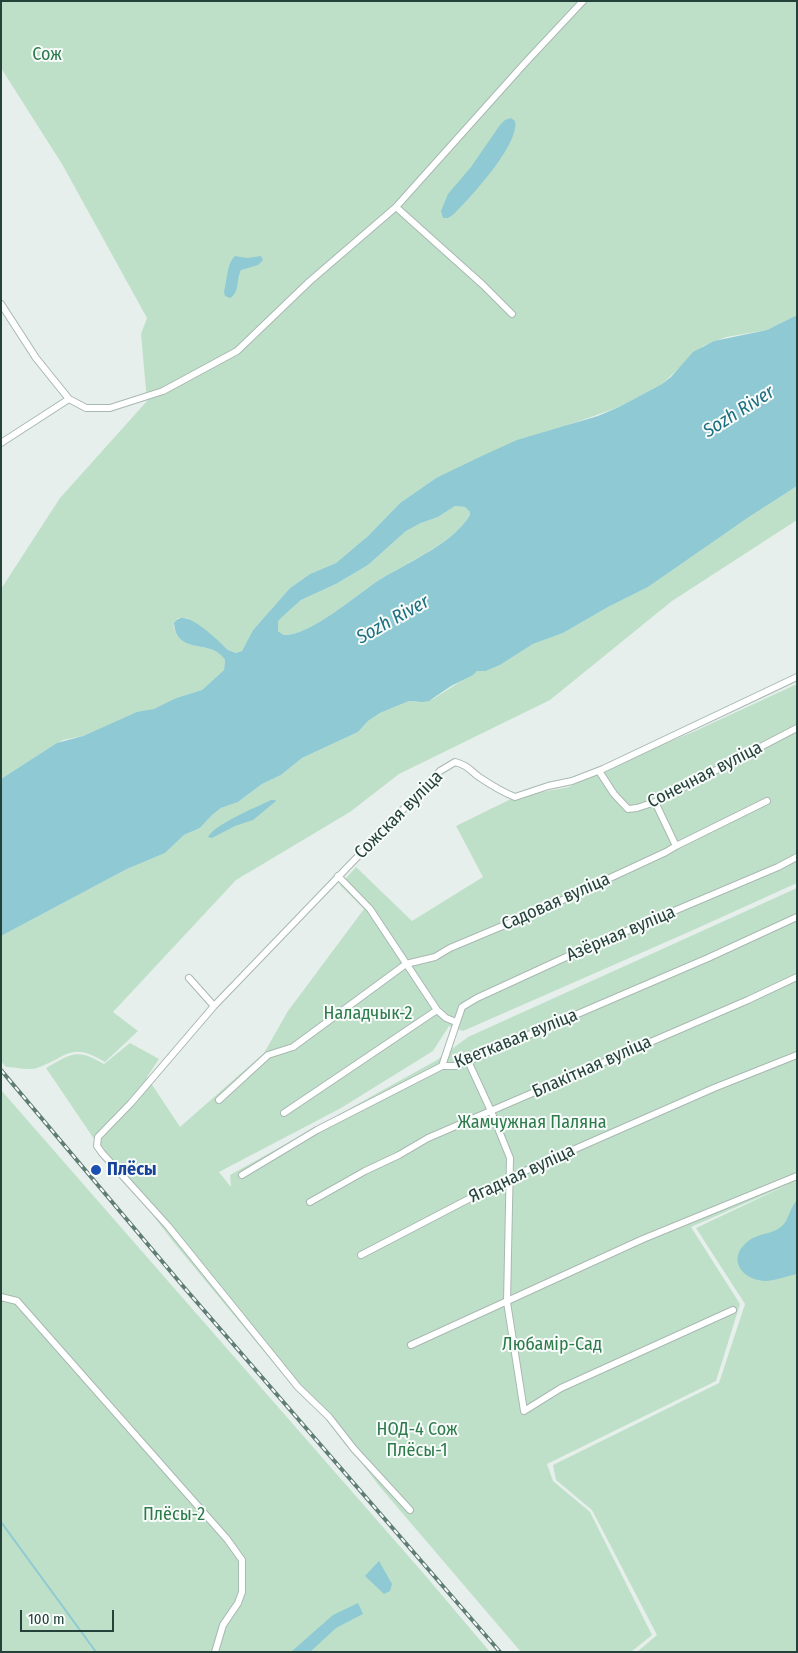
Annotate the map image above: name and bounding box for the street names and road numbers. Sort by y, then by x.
street label: Сонечная вуліца [644,737,766,813]
street label: Сожская вуліца [350,766,448,864]
street label: Садовая вуліца [499,869,613,935]
street label: Азёрная вуліца [563,901,679,967]
street label: Кветкавая вуліца [451,1004,581,1074]
street label: Блакітная вуліца [529,1031,655,1103]
street label: Ягадная вуліца [466,1140,578,1208]

